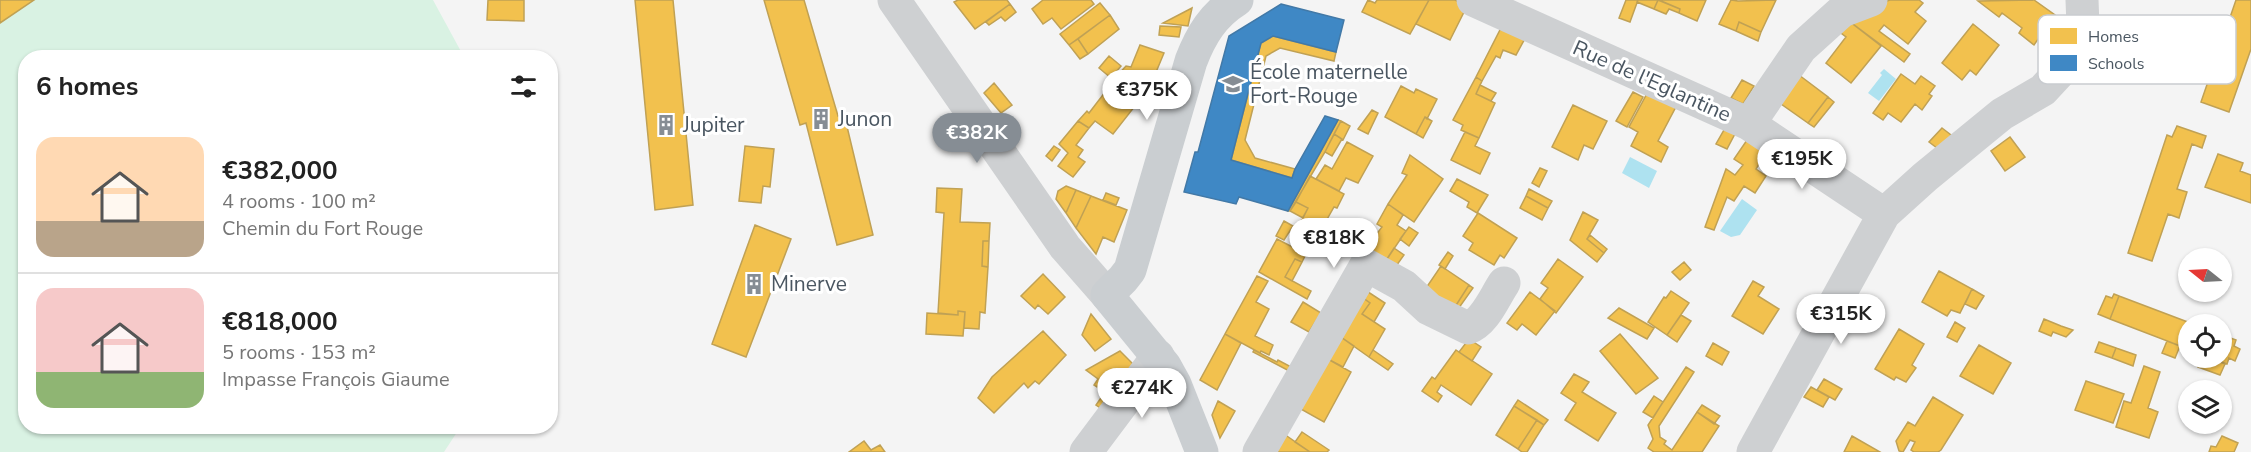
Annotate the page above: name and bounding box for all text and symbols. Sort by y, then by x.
legend [2038,15,2236,84]
text: Homes [2088,26,2139,48]
street label: Rue de l'Eglantine [1568,34,1736,128]
text: Schools [2088,53,2144,75]
place label: École maternelle Fort-Rouge [1250,58,1408,110]
text: 6 homes [36,69,138,104]
icon: filters [507,70,540,103]
pin: €375K [1105,70,1189,121]
school or university icon: École maternelle Fort-Rouge [1221,72,1245,96]
text: €375K [1116,76,1178,103]
place label: Junon [837,105,892,133]
building icon: Junon [809,107,833,131]
place label: Jupiter [682,111,745,139]
building icon: Jupiter [654,113,678,137]
pin: €382K [935,113,1019,164]
text: €382K [946,119,1008,146]
pin: €195K [1760,139,1844,190]
text: €195K [1771,145,1833,172]
text: €382,000 [222,153,338,188]
icon: home [84,161,156,233]
text: 4 rooms · 100 m² [222,188,376,215]
text: Chemin du Fort Rouge [222,215,423,242]
pin: €818K [1292,218,1376,269]
text: €818K [1303,224,1365,251]
north arrow [2178,248,2232,302]
map controls [2178,248,2232,434]
place label: Minerve [771,270,847,298]
building icon: Minerve [742,272,766,296]
pin: €315K [1799,294,1883,345]
text: €315K [1810,300,1872,327]
text: €818,000 [222,304,338,339]
icon: home [84,312,156,384]
button: locate [2178,314,2232,368]
text: 5 rooms · 153 m² [222,339,376,366]
text: Impasse François Giaume [222,366,450,393]
pin: €274K [1100,368,1184,419]
text: €274K [1111,374,1173,401]
button: layers [2178,380,2232,434]

